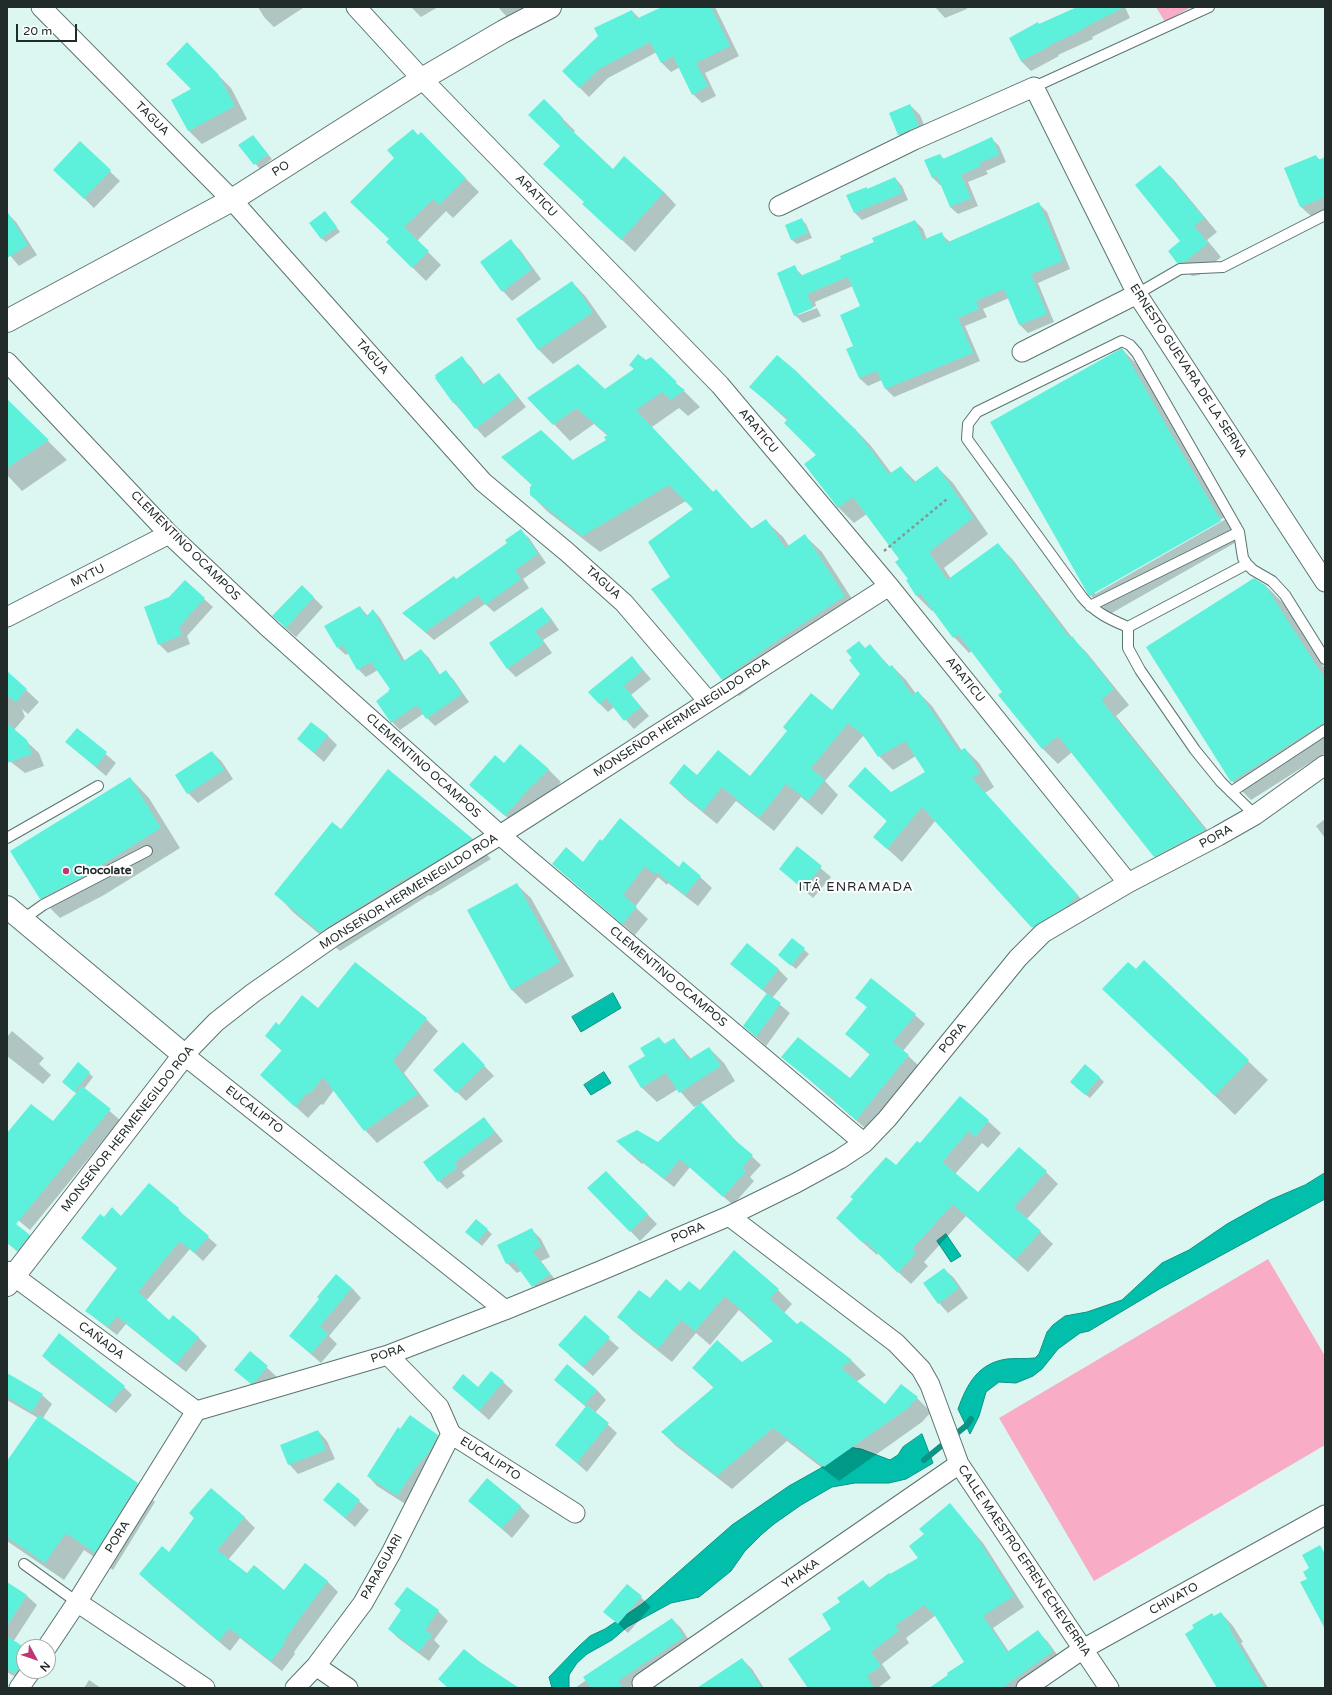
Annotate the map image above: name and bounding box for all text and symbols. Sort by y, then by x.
scale bar [18,16,79,42]
text: 20 m [23,24,52,38]
street label: TAGUA [132,99,172,139]
street label: PO [270,158,292,180]
street label: ARATICU [512,172,560,220]
street label: ERNESTO GUEVARA DE LA SERNA [1126,281,1250,461]
street label: TAGUA [353,336,391,378]
street label: ARATICU [735,406,781,456]
street label: CLEMENTINO OCAMPOS [127,488,243,604]
street label: MYTU [69,561,107,591]
street label: TAGUA [582,564,624,602]
street label: ARATICU [942,655,988,705]
street label: MONSEÑOR HERMENEGILDO ROA [591,656,773,780]
street label: CLEMENTINO OCAMPOS [363,711,483,821]
street label: PORA [1197,822,1235,852]
street label: MONSEÑOR HERMENEGILDO ROA [317,831,501,953]
place label: Chocolate [74,864,131,878]
marker: Chocolate [61,866,71,876]
district label: ITÁ ENRAMADA [798,880,914,896]
street label: CLEMENTINO OCAMPOS [606,924,730,1030]
street label: PORA [936,1020,970,1056]
street label: MONSEÑOR HERMENEGILDO ROA [59,1043,197,1215]
street label: EUCALIPTO [222,1083,286,1137]
street label: PORA [669,1219,707,1247]
street label: CAÑADA [75,1319,127,1363]
street label: PORA [369,1341,407,1367]
street label: EUCALIPTO [457,1434,523,1484]
street label: CALLE MAESTRO EFREN ECHEVERRIA [954,1463,1094,1659]
street label: PORA [103,1518,133,1556]
street label: PARAGUARI [358,1532,406,1602]
street label: YHAKA [779,1556,823,1592]
street label: CHIVATO [1147,1580,1201,1618]
north arrow [16,1639,56,1679]
text: N [37,1659,53,1674]

